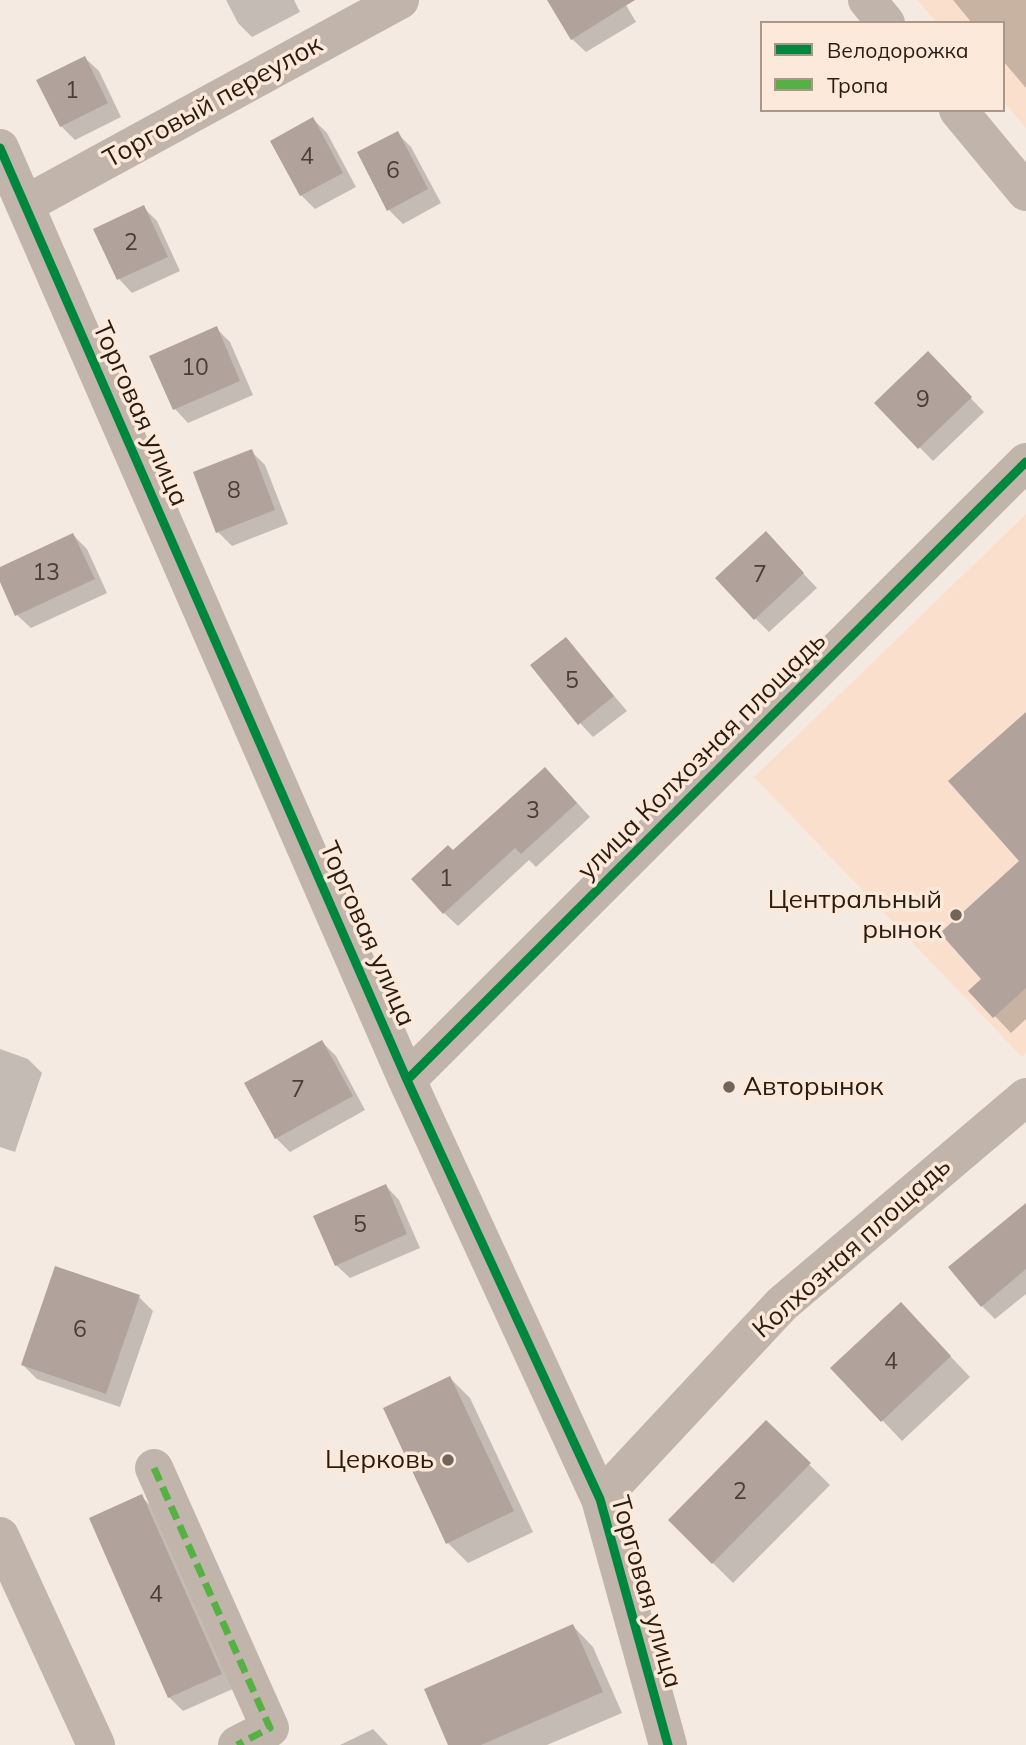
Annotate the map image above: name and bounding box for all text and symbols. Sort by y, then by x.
legend [760,21,1005,112]
street label: Торговый переулок [98,29,328,175]
text: Велодорожка [827,37,969,63]
text: Тропа [827,72,888,98]
house number: 1 [65,77,79,105]
house number: 4 [300,143,314,171]
house number: 6 [386,157,400,185]
house number: 2 [124,229,138,257]
street label: Торговая улица [85,317,195,511]
house number: 10 [181,354,209,382]
house number: 9 [916,386,930,414]
house number: 8 [227,477,241,505]
house number: 13 [32,559,60,587]
house number: 7 [753,561,767,589]
street label: улица Колхозная площадь [571,625,833,887]
house number: 5 [565,667,579,695]
house number: 3 [526,797,540,825]
street label: Торговая улица [312,837,422,1031]
house number: 1 [439,865,453,893]
place label: Центральный рынок [768,884,942,946]
marker: Центральный рынок [948,907,964,923]
place label: Авторынок [743,1071,884,1103]
house number: 7 [291,1076,305,1104]
marker: Авторынок [721,1079,737,1095]
street label: Колхозная площадь [747,1151,957,1345]
house number: 5 [353,1211,367,1239]
house number: 6 [73,1316,87,1344]
house number: 4 [884,1348,898,1376]
place label: Церковь [325,1444,434,1476]
marker: Церковь [440,1452,456,1468]
house number: 2 [733,1478,747,1506]
street label: Торговая улица [604,1492,688,1692]
house number: 4 [149,1581,163,1609]

